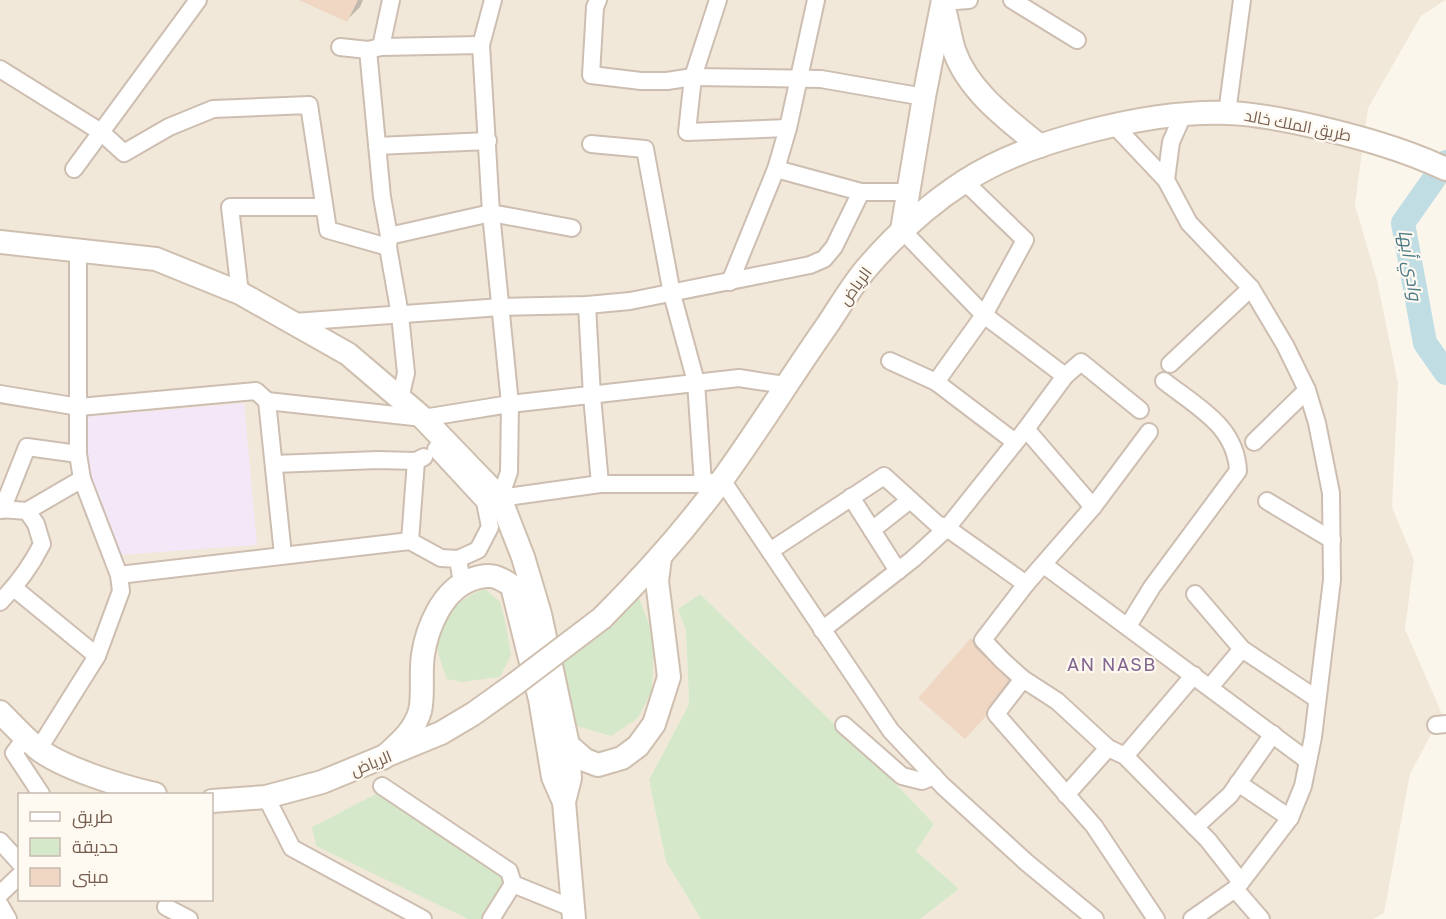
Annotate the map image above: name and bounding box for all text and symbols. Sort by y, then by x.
street label: طريق الملك خالد [1243,105,1353,146]
water label: وادي أبها [1391,228,1428,303]
street label: الرياض [834,263,876,310]
district label: AN NASB [1067,653,1157,675]
street label: الرياض [347,746,395,781]
legend [18,793,213,901]
text: طريق [72,805,113,829]
text: حديقة [72,835,118,857]
text: مبنى [72,865,109,888]

